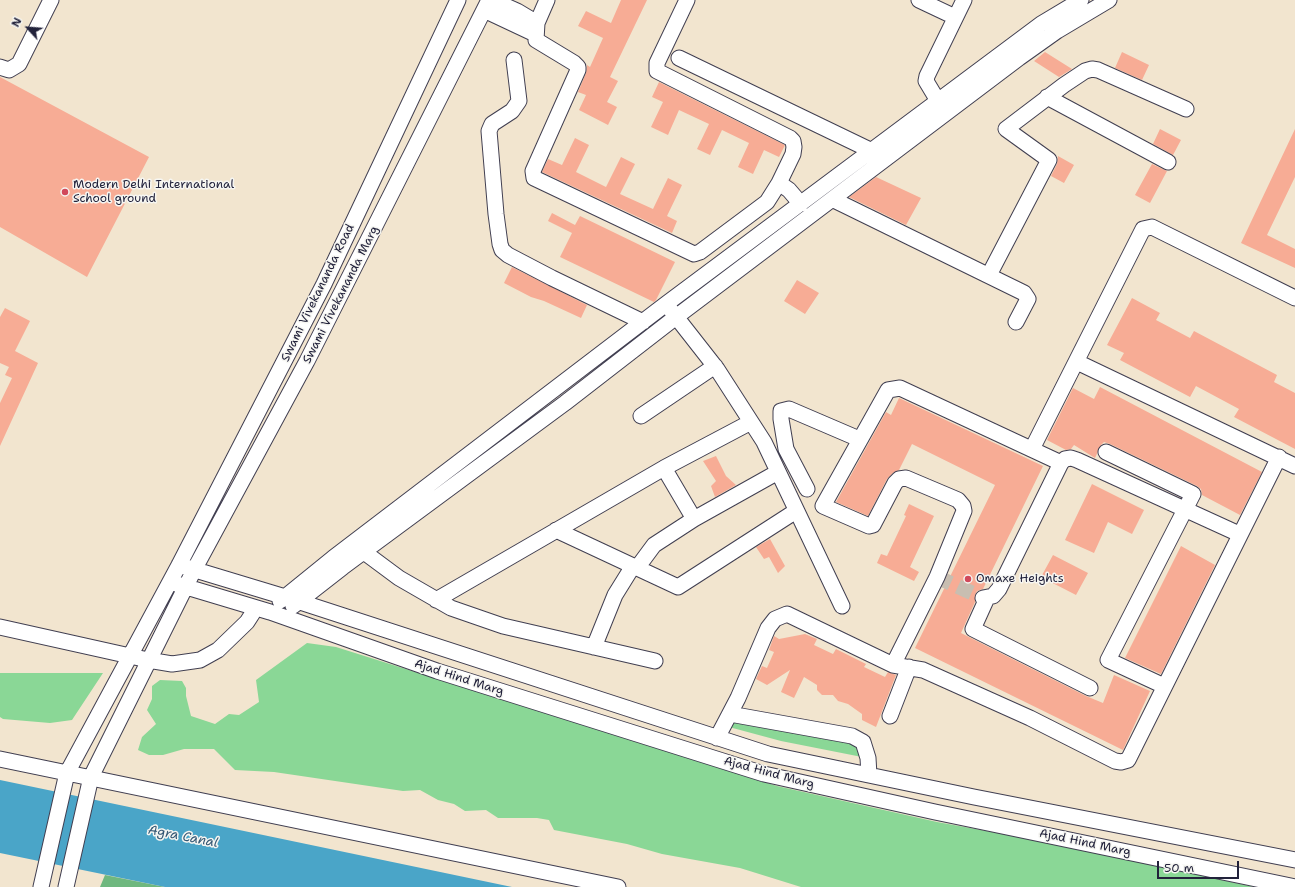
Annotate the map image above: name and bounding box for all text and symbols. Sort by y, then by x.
north arrow [8,8,48,48]
text: N [8,15,25,30]
place label: Modern Delhi International School ground [73,178,234,206]
marker: Modern Delhi International School ground [60,187,70,197]
street label: Swami Vivekananda Road [278,222,358,364]
street label: Swami Vivekananda Marg [300,224,382,366]
place label: Omaxe Heights [976,572,1064,586]
marker: Omaxe Heights [963,574,973,584]
street label: Ajad Hind Marg [413,657,505,699]
street label: Ajad Hind Marg [722,754,816,792]
water label: Agra Canal [147,823,219,851]
street label: Ajad Hind Marg [1038,826,1132,860]
scale bar [1159,853,1241,879]
text: 50 m [1164,860,1194,876]

